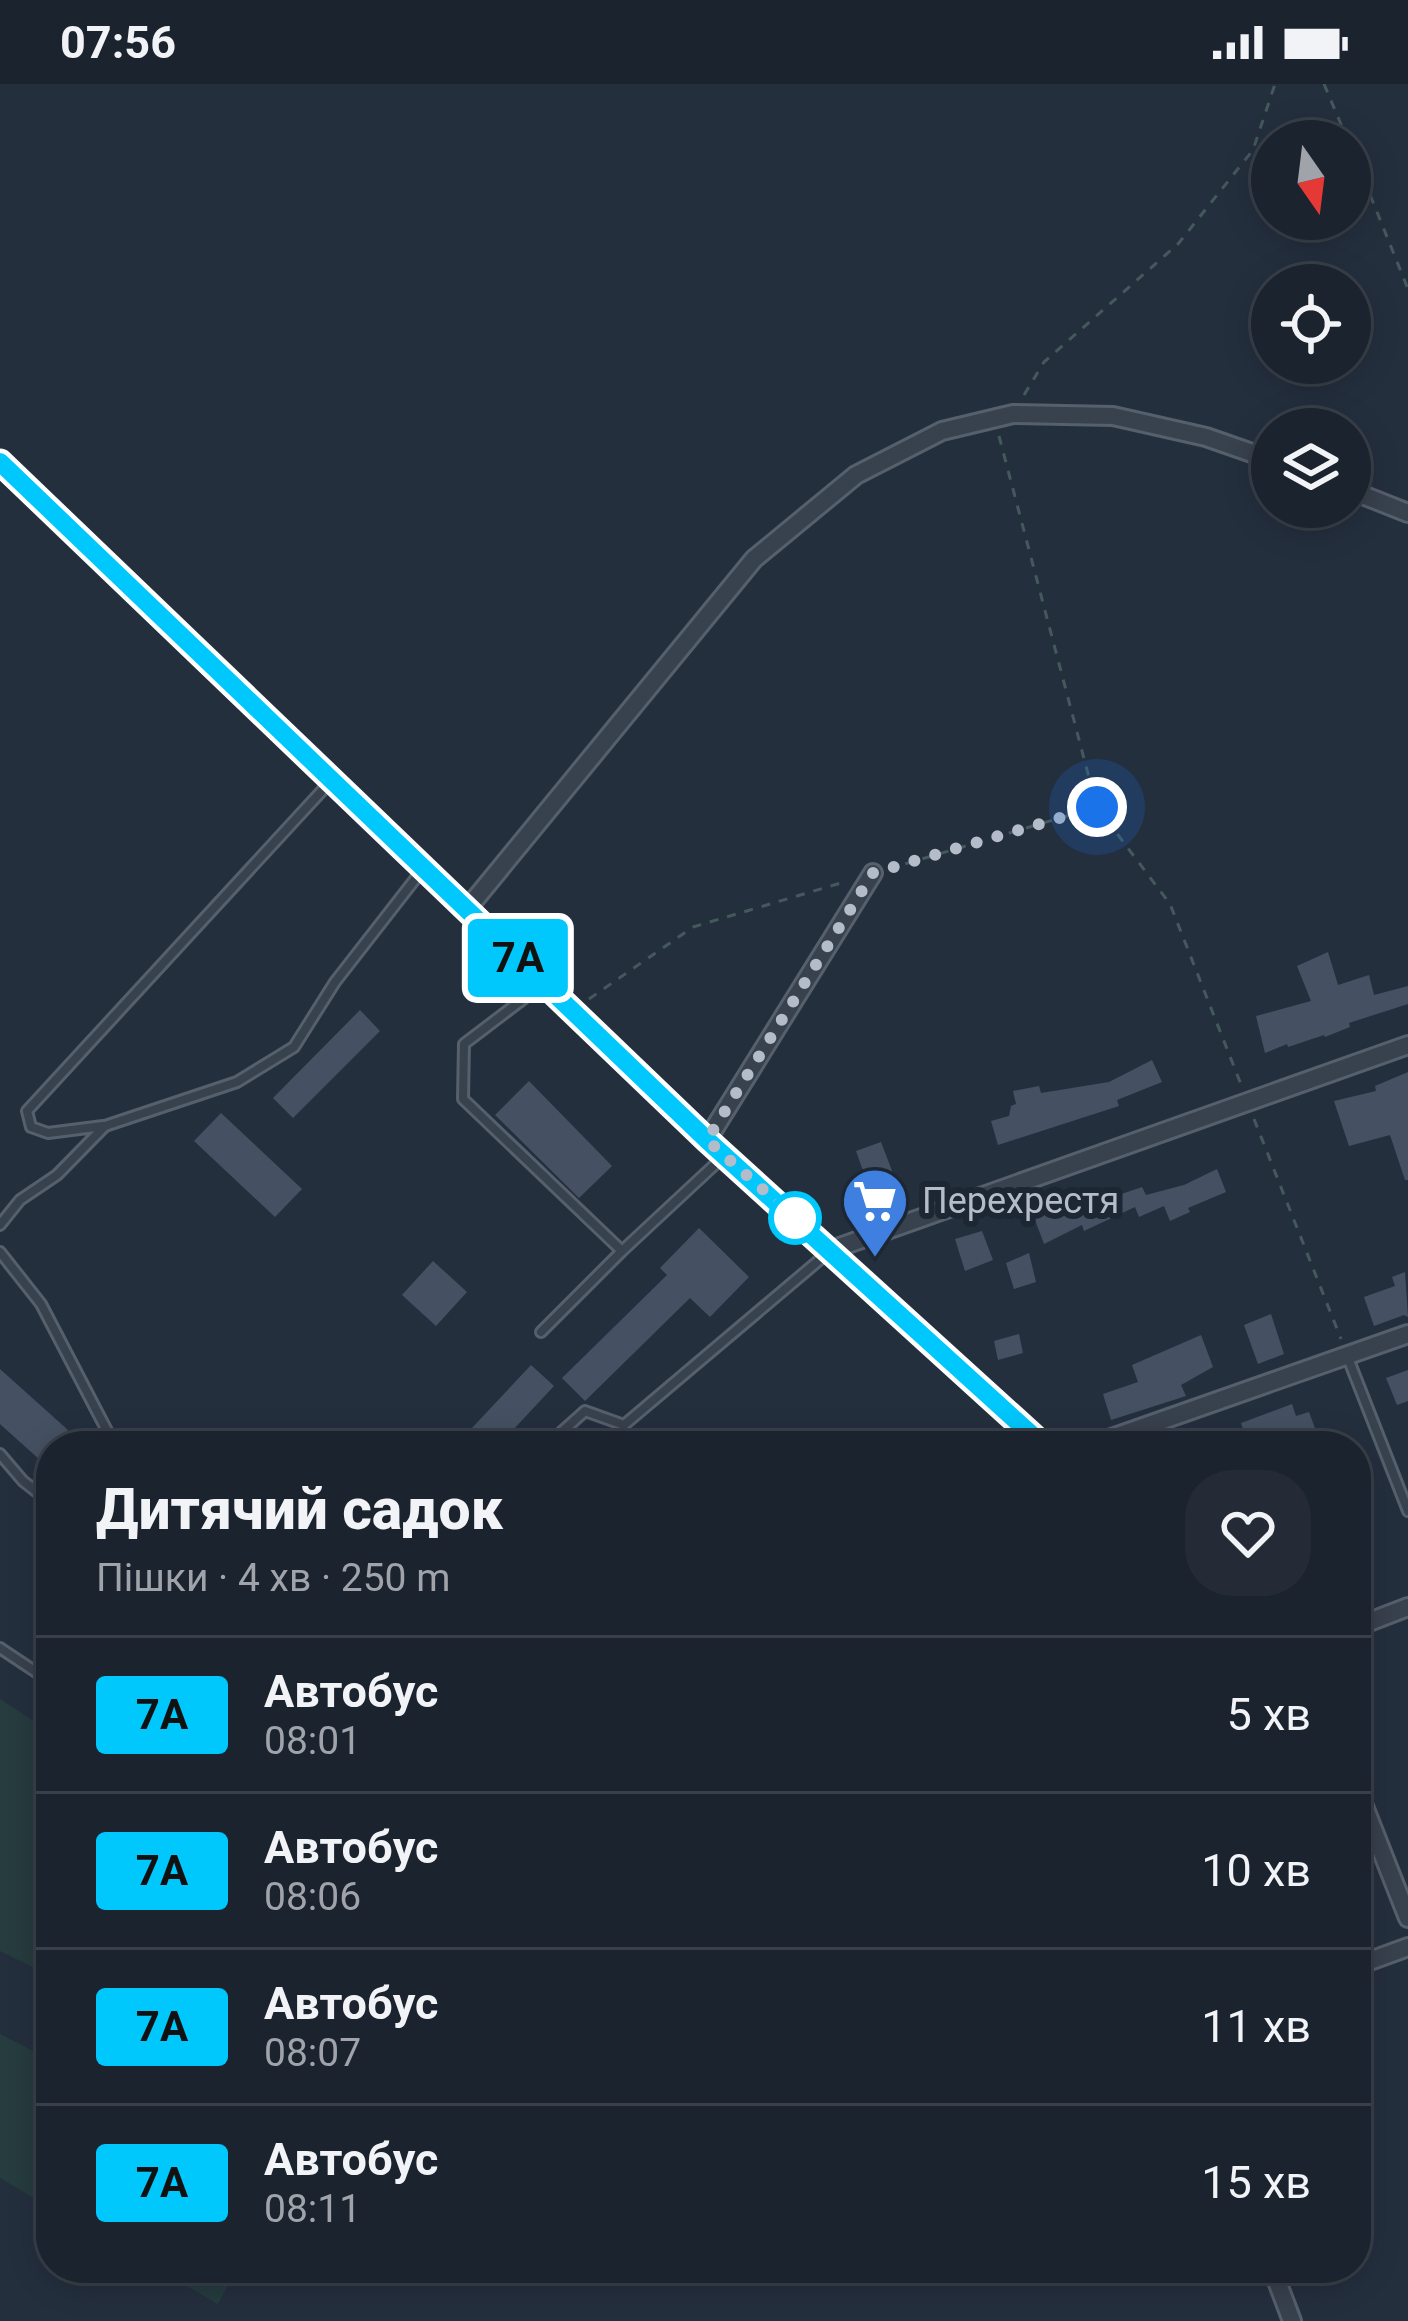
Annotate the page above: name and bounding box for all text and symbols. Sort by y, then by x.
text: 07:56 [60,16,176,69]
north arrow [1251,120,1371,240]
map controls [1251,120,1371,528]
button: locate [1251,264,1371,384]
button: layers [1251,408,1371,528]
your location [1067,777,1127,837]
line badge: 7А [464,919,572,997]
text: 7А [492,933,544,982]
supermarket icon: Перехрестя [840,1166,910,1260]
place label: Перехрестя [922,1180,1119,1222]
unlabelled marker [770,1193,820,1243]
button: heart [1185,1470,1311,1596]
text: Дитячий садок [96,1476,503,1543]
text: Пішки · 4 хв · 250 m [96,1555,450,1601]
text: Автобус [264,1665,439,1718]
text: 5 хв [1226,1688,1311,1741]
text: 7А [136,1690,188,1739]
text: 08:01 [264,1718,361,1764]
text: Автобус [264,1821,439,1874]
text: 10 хв [1201,1844,1311,1897]
text: 7А [136,1846,188,1895]
text: 08:06 [264,1874,361,1920]
text: Автобус [264,1977,439,2030]
text: 11 хв [1201,2000,1311,2053]
text: 7А [136,2002,188,2051]
text: 08:07 [264,2030,361,2076]
text: Автобус [264,2133,439,2186]
text: 15 хв [1201,2156,1311,2209]
text: 7А [136,2158,188,2207]
text: 08:11 [264,2186,361,2232]

